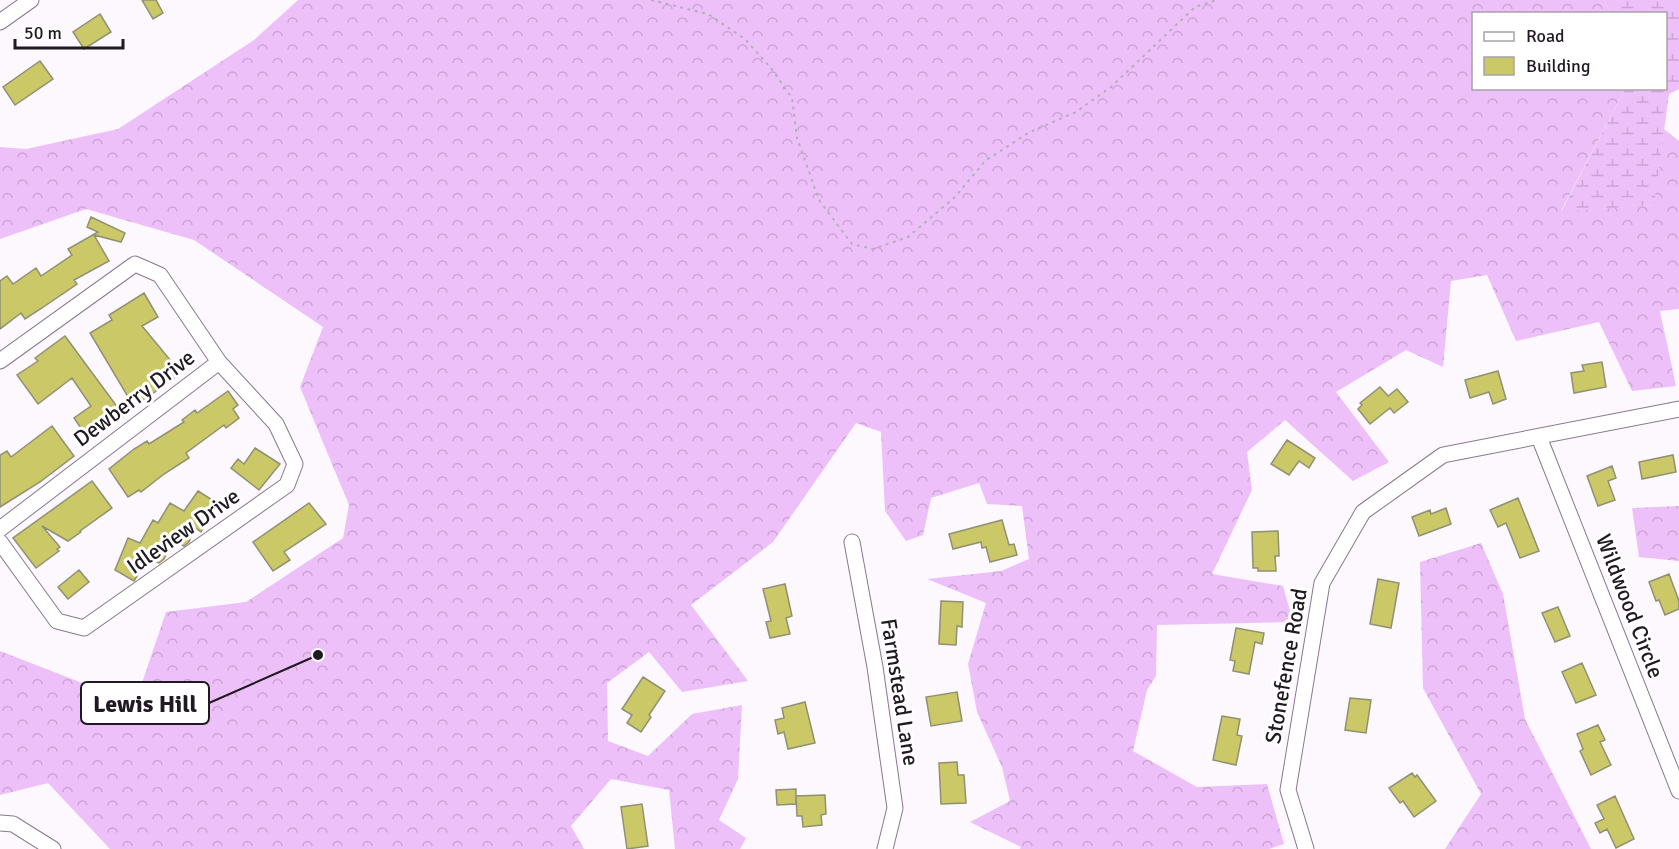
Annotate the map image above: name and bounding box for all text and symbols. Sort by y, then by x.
scale bar [15,12,123,50]
legend [1472,12,1667,90]
text: 50 m [24,22,62,44]
text: Road [1526,25,1565,47]
text: Building [1526,55,1590,77]
street label: Dewberry Drive [68,344,200,452]
street label: Idleview Drive [121,482,245,580]
street label: Wildwood Circle [1590,530,1670,682]
street label: Stonefence Road [1259,586,1313,746]
street label: Farmstead Lane [875,616,925,768]
callout: Lewis Hill [81,682,209,724]
text: Lewis Hill [93,689,198,719]

